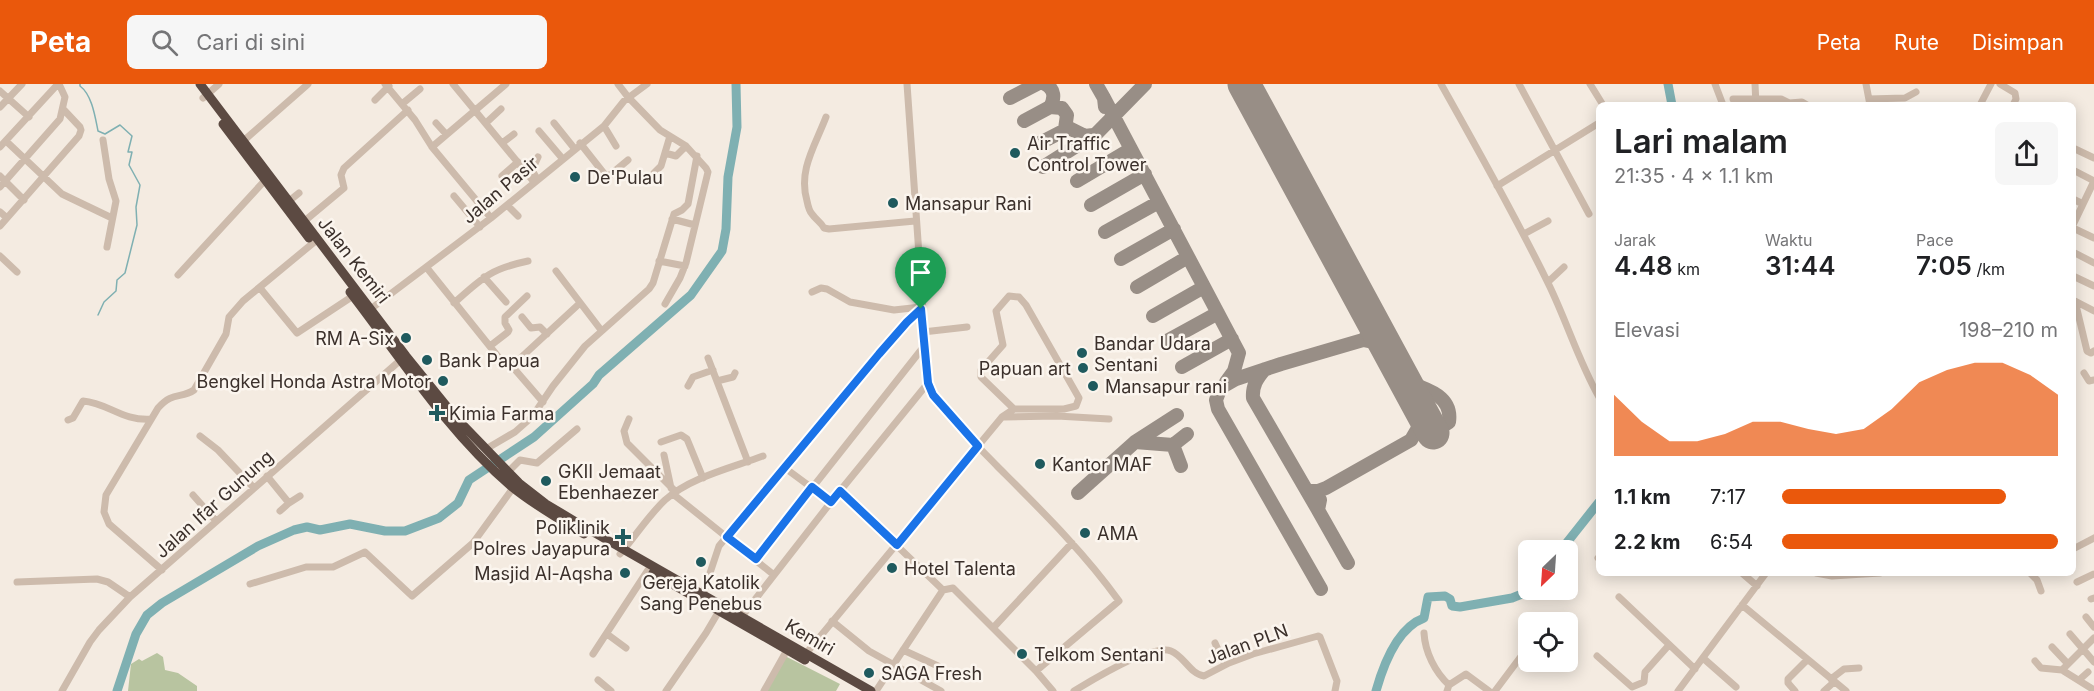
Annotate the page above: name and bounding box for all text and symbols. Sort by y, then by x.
search box [127,15,547,69]
text: Peta [30,25,91,59]
icon: search [148,26,181,59]
text: Cari di sini [196,29,305,55]
text: Peta [1817,30,1861,55]
text: Rute [1894,30,1939,55]
text: Disimpan [1972,30,2064,55]
text: Lari malam [1614,121,1788,161]
button: share [1995,122,2058,185]
place label: Air Traffic Control Tower [1027,133,1147,175]
marker: Air Traffic Control Tower [1008,146,1022,160]
street label: Jalan Pasir [458,152,542,228]
text: 21:35 · 4 × 1.1 km [1614,164,1773,188]
place label: De'Pulau [587,167,663,188]
marker: De'Pulau [568,170,582,184]
place label: Mansapur Rani [905,193,1032,214]
marker: Mansapur Rani [886,196,900,210]
street label: Jalan Kemiri [314,213,394,307]
text: Jarak [1614,230,1656,250]
text: Waktu [1765,230,1812,250]
text: Pace [1916,230,1954,250]
pin [895,247,946,309]
text: 4.48 [1614,250,1673,281]
text: 31:44 [1765,250,1835,281]
text: 7:05 [1916,250,1972,281]
icon: arrive [904,256,937,289]
text: km [1673,259,1700,279]
text: /km [1972,259,2005,279]
text: Elevasi [1614,318,1680,342]
text: 198–210 m [1959,318,2058,342]
place label: RM A-Six [315,328,394,349]
marker: RM A-Six [399,331,413,345]
place label: Bandar Udara Sentani [1094,333,1211,375]
marker: Bandar Udara Sentani [1075,346,1089,360]
place label: Bank Papua [439,350,540,371]
marker: Bank Papua [420,353,434,367]
place label: Papuan art [979,358,1071,379]
marker: Papuan art [1076,361,1090,375]
place label: Bengkel Honda Astra Motor [197,371,431,392]
marker: Bengkel Honda Astra Motor [436,374,450,388]
place label: Mansapur rani [1105,376,1227,397]
marker: Mansapur rani [1086,379,1100,393]
place label: Kimia Farma [449,403,554,424]
marker: Kimia Farma [430,406,444,420]
street label: Jalan Ifar Gunung [151,446,277,562]
place label: Kantor MAF [1052,454,1153,475]
marker: Kantor MAF [1033,457,1047,471]
place label: GKII Jemaat Ebenhaezer [558,461,661,503]
marker: GKII Jemaat Ebenhaezer [539,474,553,488]
text: 1.1 km [1614,485,1671,509]
text: 7:17 [1710,485,1746,509]
place label: Poliklinik Polres Jayapura [473,517,610,559]
place label: AMA [1097,523,1138,544]
marker: AMA [1078,526,1092,540]
marker: Poliklinik Polres Jayapura [614,528,632,546]
text: 2.2 km [1614,530,1680,554]
text: 6:54 [1710,530,1753,554]
north arrow [1518,540,1578,600]
map controls [1518,540,1578,672]
marker: Gereja Katolik Sang Penebus [694,555,708,569]
place label: Hotel Talenta [904,558,1016,579]
marker: Hotel Talenta [885,561,899,575]
place label: Masjid Al-Aqsha [474,563,613,584]
marker: Masjid Al-Aqsha [618,566,632,580]
place label: Gereja Katolik Sang Penebus [640,572,762,614]
button: locate [1518,612,1578,672]
street label: Kemiri [782,615,838,659]
street label: Jalan PLN [1203,619,1291,669]
place label: Telkom Sentani [1034,644,1164,665]
marker: Telkom Sentani [1015,647,1029,661]
place label: SAGA Fresh [881,663,982,684]
marker: SAGA Fresh [862,666,876,680]

